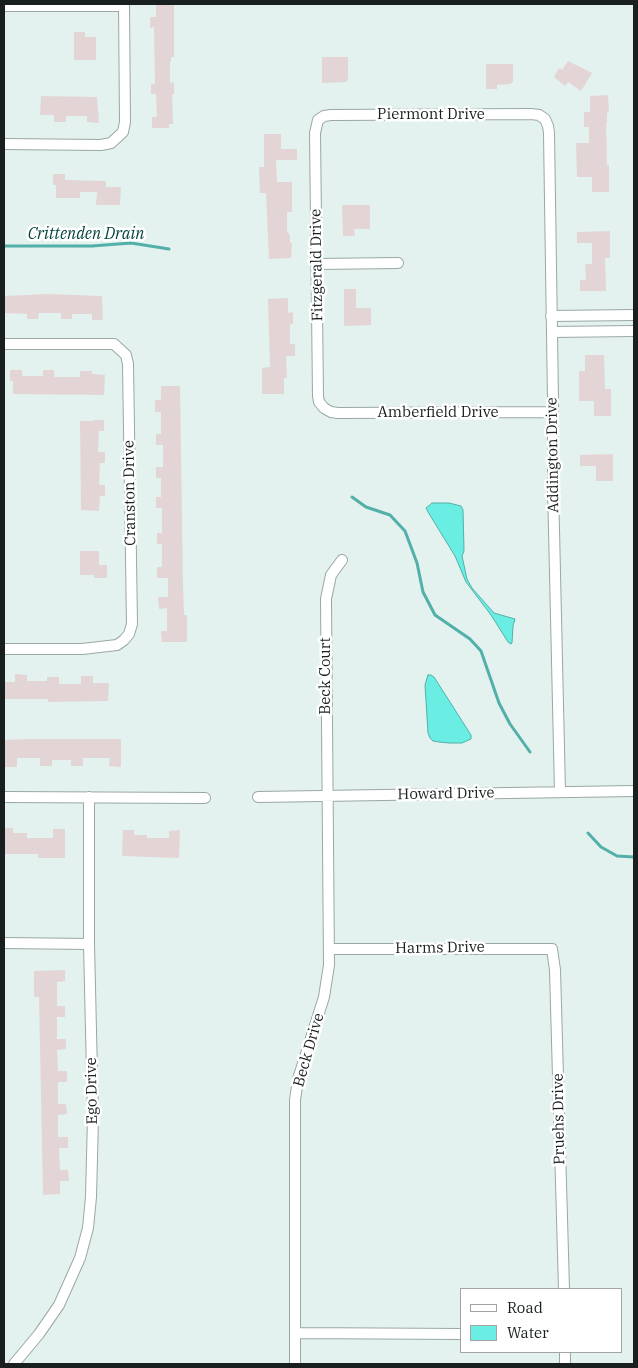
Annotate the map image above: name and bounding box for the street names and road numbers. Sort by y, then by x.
street label: Piermont Drive [377,106,485,124]
street label: Fitzgerald Drive [307,209,327,321]
street label: Addington Drive [543,397,563,513]
street label: Amberfield Drive [377,404,499,422]
street label: Cranston Drive [120,440,140,546]
street label: Beck Court [317,637,335,715]
street label: Howard Drive [397,784,495,804]
street label: Harms Drive [395,938,485,958]
street label: Beck Drive [290,1011,328,1089]
street label: Ego Drive [82,1057,102,1125]
street label: Pruehs Drive [549,1073,569,1165]

